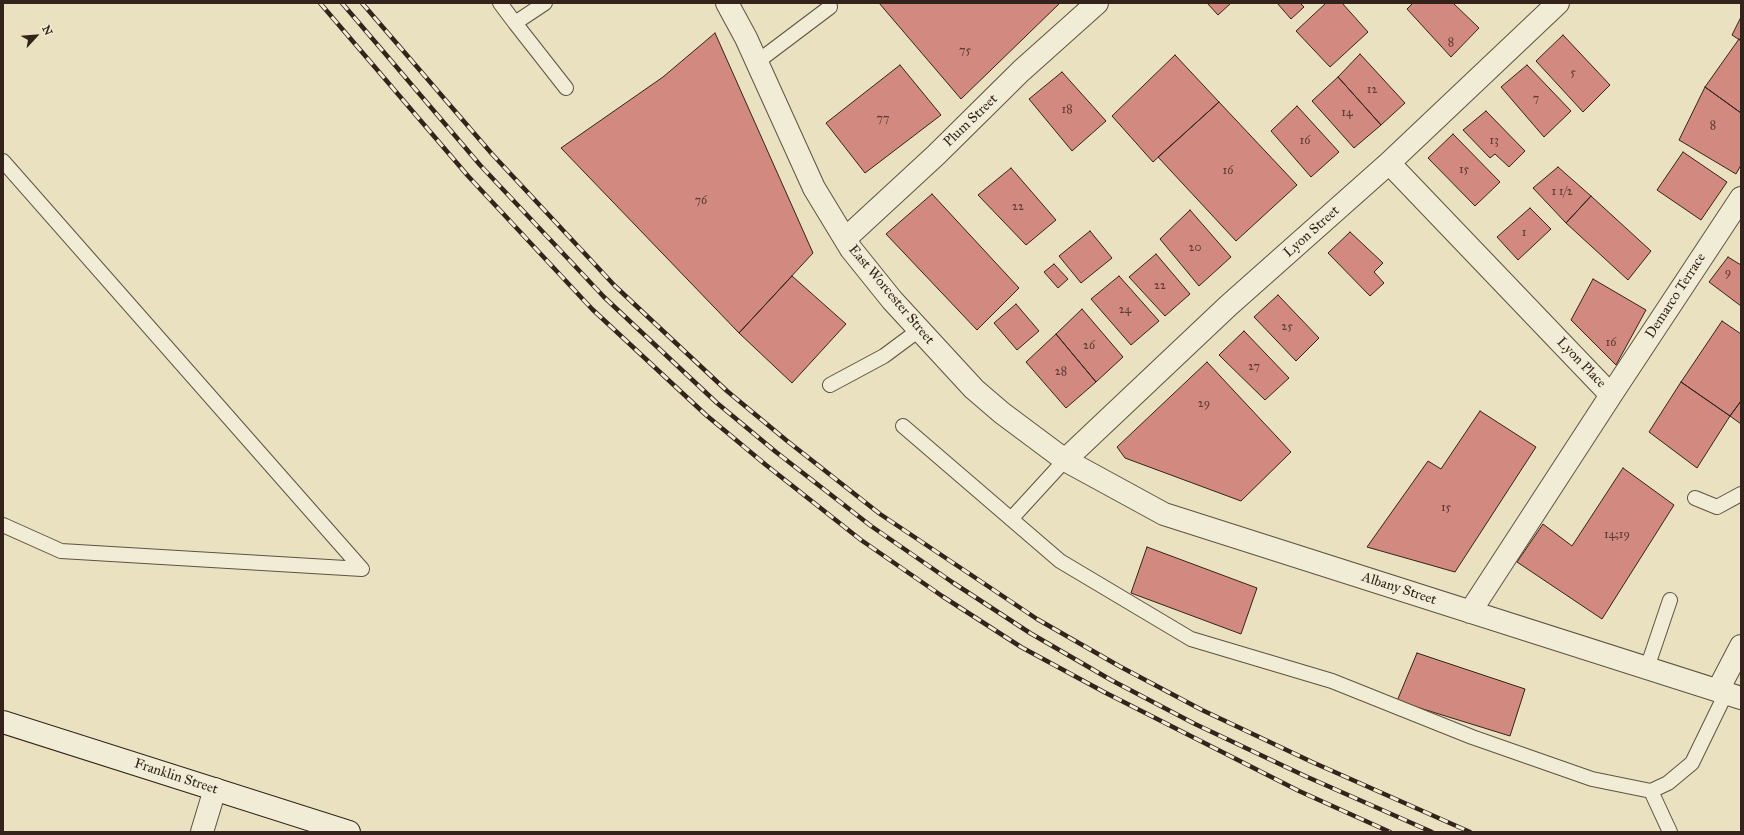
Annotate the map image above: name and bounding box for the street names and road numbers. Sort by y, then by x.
street label: Plum Street [940,91,1002,151]
street label: Lyon Street [1281,203,1343,261]
street label: East Worcester Street [844,242,938,348]
street label: Demarco Terrace [1642,250,1710,342]
street label: Lyon Place [1553,334,1609,392]
street label: Albany Street [1360,569,1438,609]
street label: Franklin Street [132,756,220,798]

